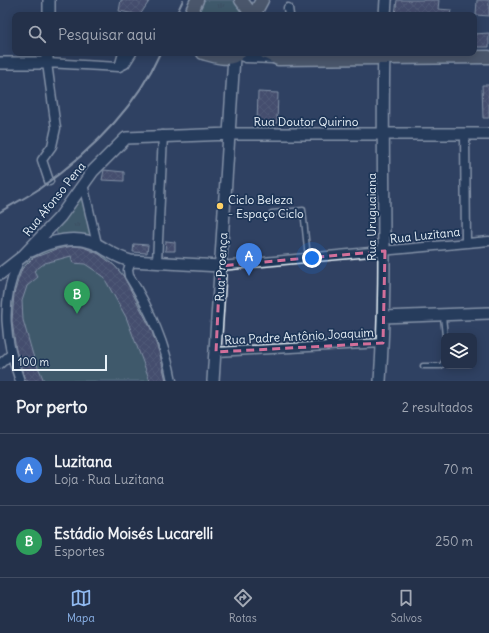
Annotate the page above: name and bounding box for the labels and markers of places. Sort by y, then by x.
place label: Ciclo Beleza - Espaço Ciclo [228,192,304,221]
marker: Ciclo Beleza - Espaço Ciclo [215,201,225,211]
pin: A [236,243,262,276]
pin: B [64,281,90,314]

